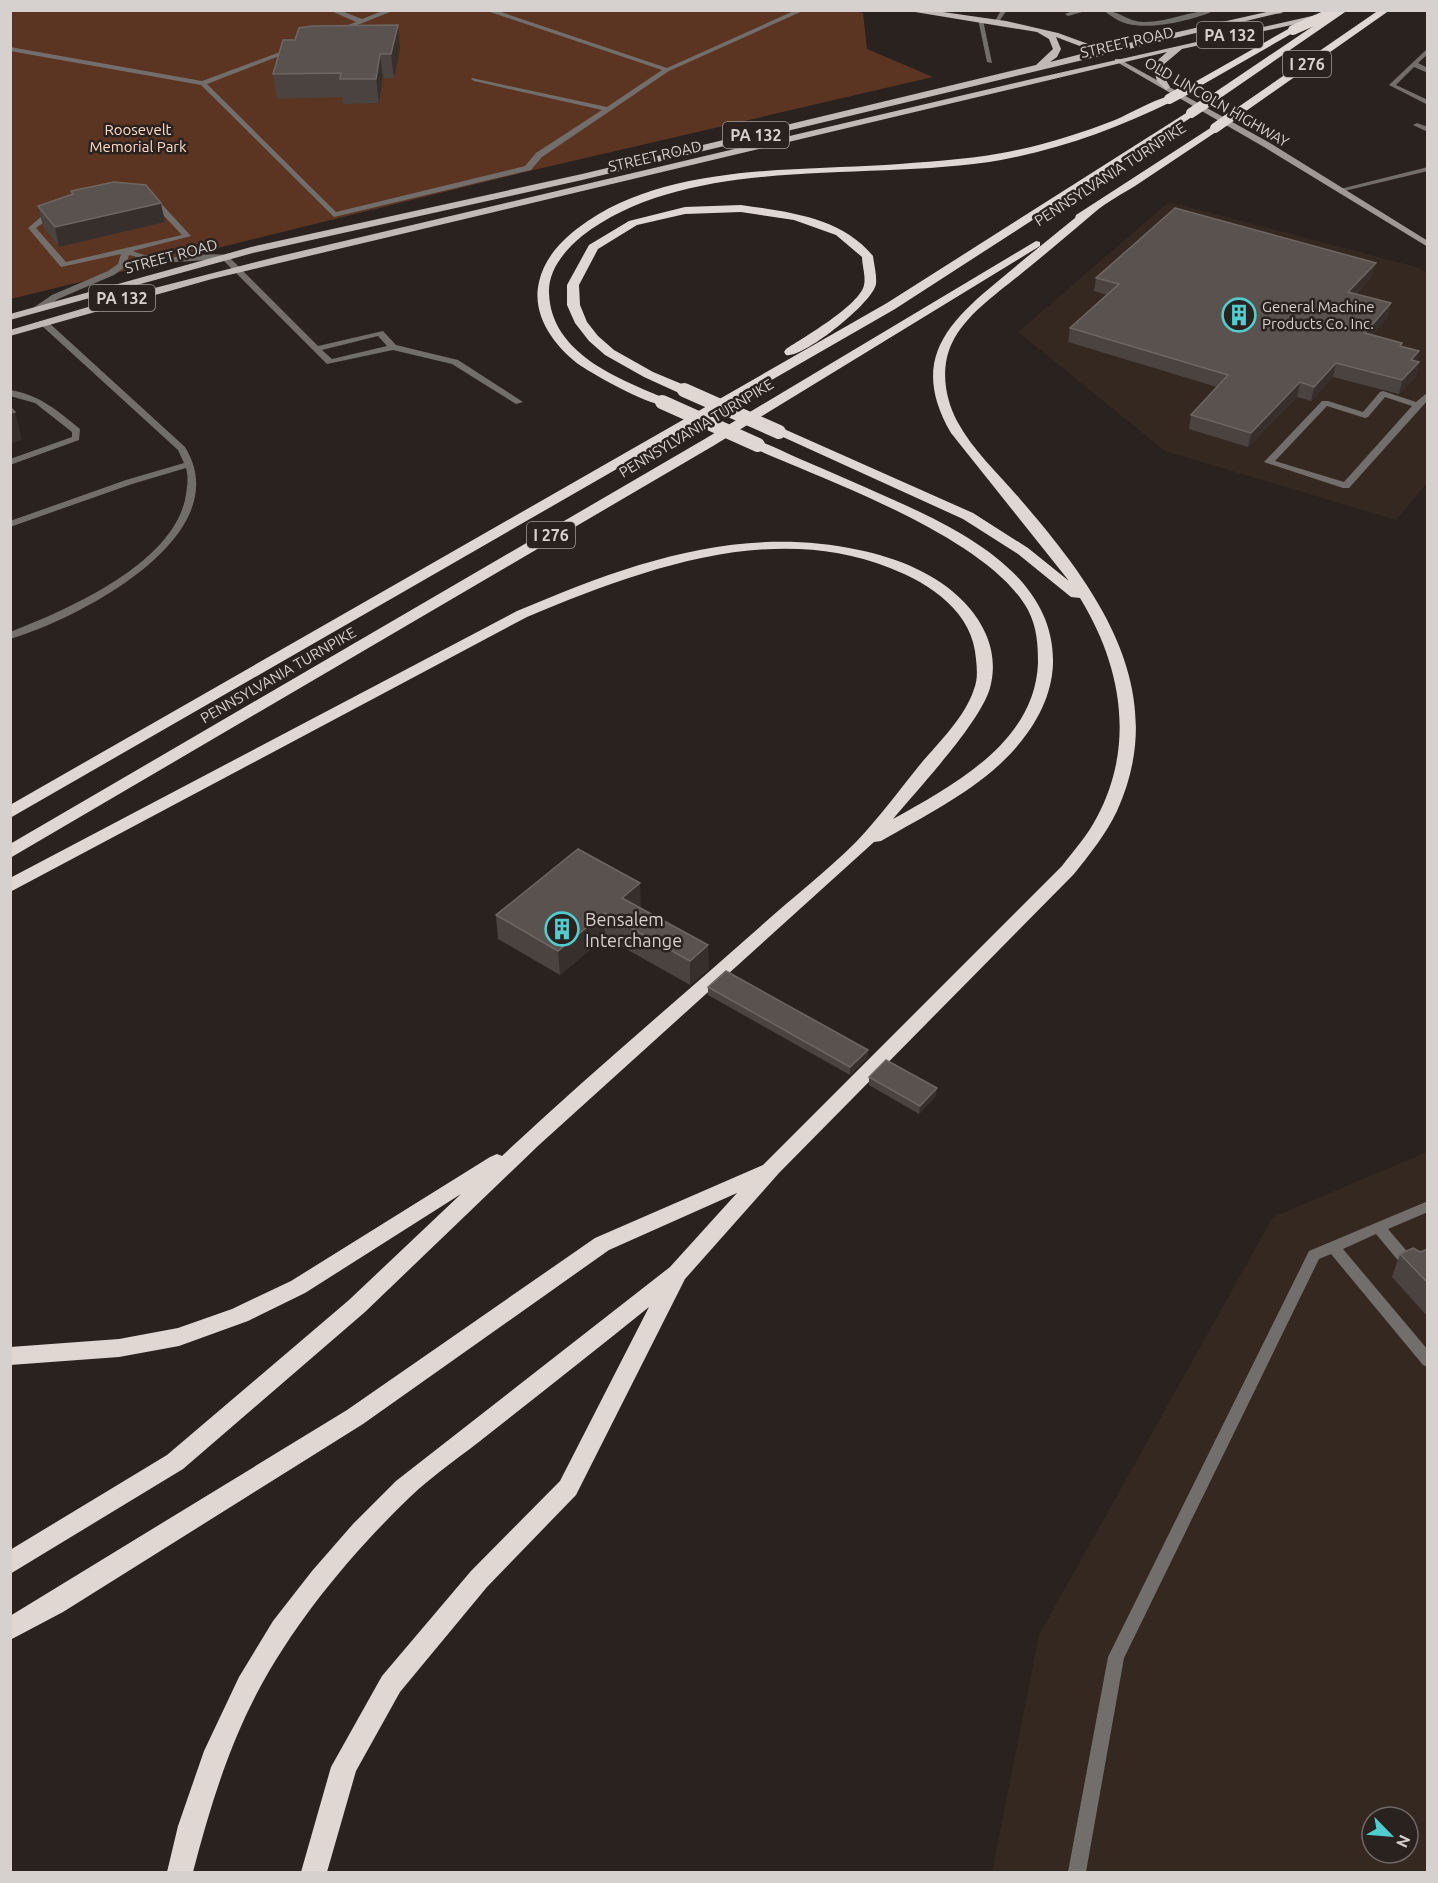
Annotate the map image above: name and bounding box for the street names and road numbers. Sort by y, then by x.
road number: PA 132 [1197,22,1263,48]
street label: STREET ROAD [1079,23,1175,61]
road number: I 276 [1283,51,1331,77]
street label: OLD LINCOLN HIGHWAY [1142,54,1292,150]
street label: PENNSYLVANIA TURNPIKE [1031,119,1189,229]
road number: PA 132 [723,122,789,148]
street label: STREET ROAD [607,137,703,175]
street label: STREET ROAD [123,235,219,277]
road number: PA 132 [89,285,155,311]
street label: PENNSYLVANIA TURNPIKE [616,375,776,481]
road number: I 276 [527,522,575,548]
street label: PENNSYLVANIA TURNPIKE [197,623,359,727]

